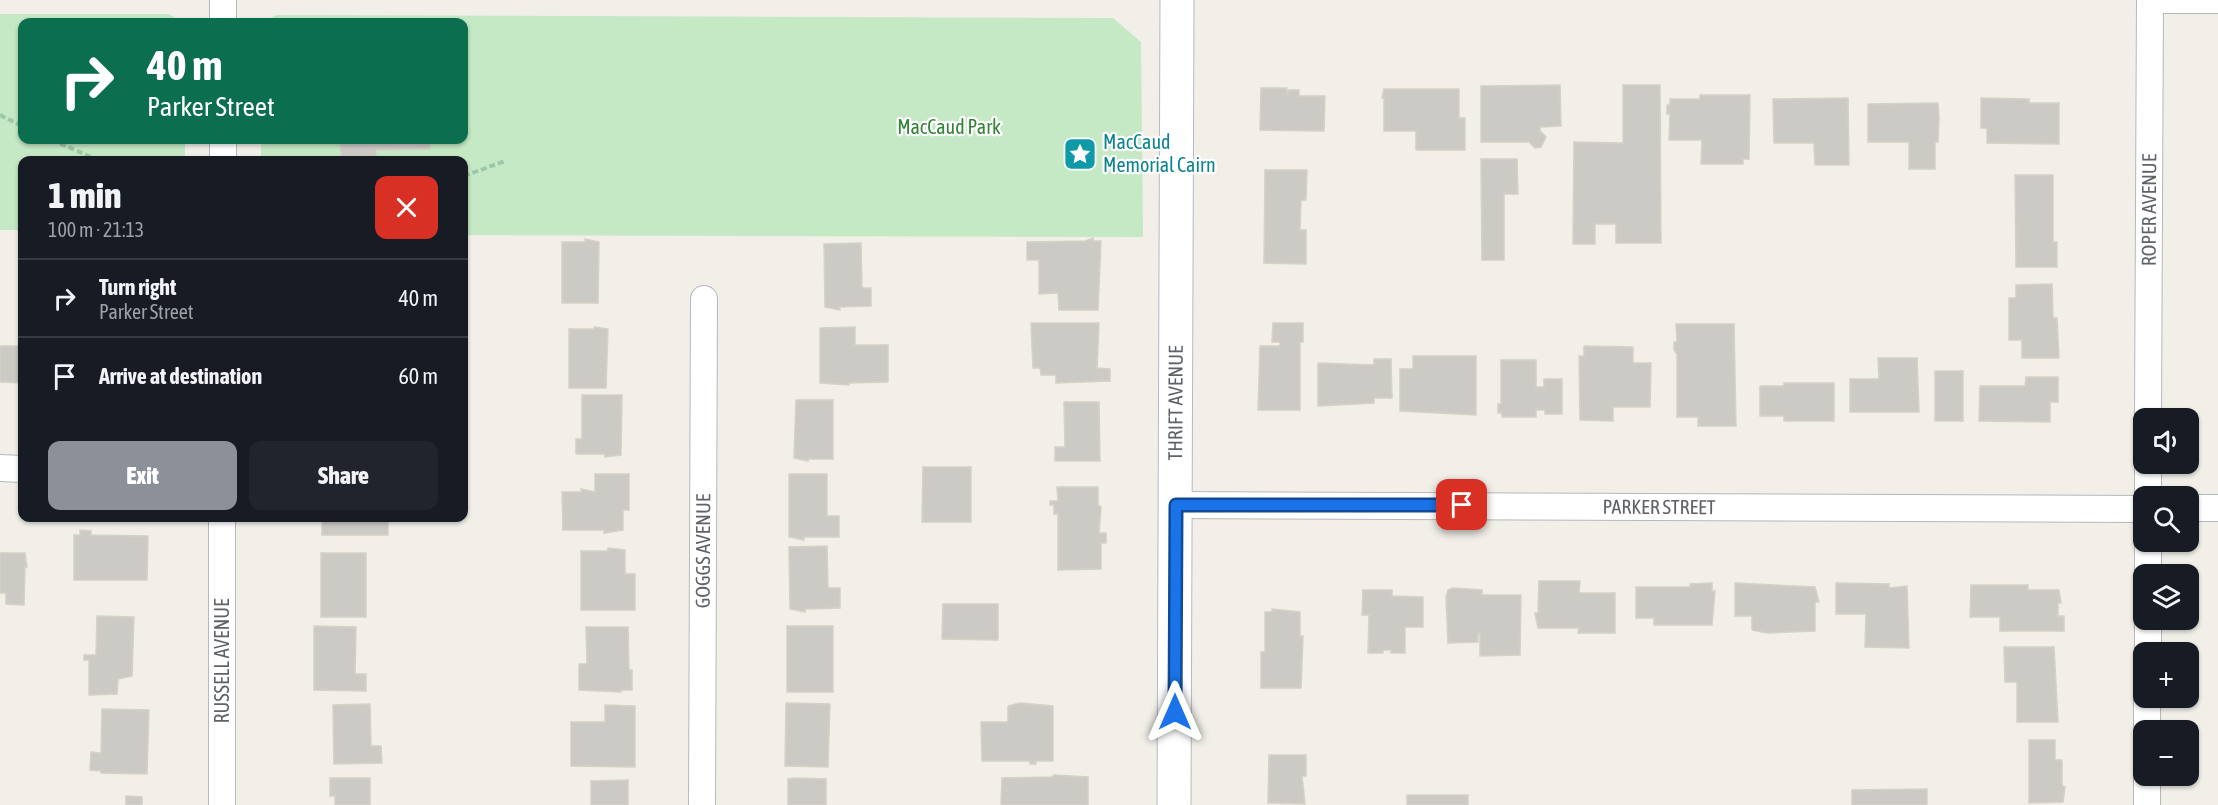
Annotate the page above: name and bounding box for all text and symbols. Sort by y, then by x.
text: 40 m [147,41,222,89]
icon: right [48,42,126,120]
text: Parker Street [147,91,275,122]
park label: MacCaud Park [897,115,1001,138]
place label: MacCaud Memorial Cairn [1103,130,1216,176]
place icon: MacCaud Memorial Cairn [1062,136,1098,172]
street label: ROPER AVENUE [2137,153,2160,266]
text: 1 min [48,174,122,216]
button: close [375,176,438,239]
text: 100 m · 21:13 [48,218,144,241]
text: Turn right [99,274,176,300]
icon: right [48,282,81,315]
text: 40 m [398,285,438,311]
text: Parker Street [99,300,194,323]
street label: THRIFT AVENUE [1163,345,1187,461]
icon: arrive [48,360,81,393]
text: Arrive at destination [99,363,262,389]
text: 60 m [398,363,438,389]
map controls [2133,408,2199,786]
button: sound [2133,408,2199,474]
button: Exit [48,441,237,510]
button: Share [249,441,438,510]
pin [1436,479,1487,530]
button: search [2133,486,2199,552]
icon: arrive [1445,488,1478,521]
street label: GOGGS AVENUE [691,493,714,608]
street label: PARKER STREET [1602,495,1716,518]
button: layers [2133,564,2199,630]
street label: RUSSELL AVENUE [210,598,233,724]
button: + [2133,642,2199,708]
position arrow [1143,680,1207,744]
button: − [2133,720,2199,786]

